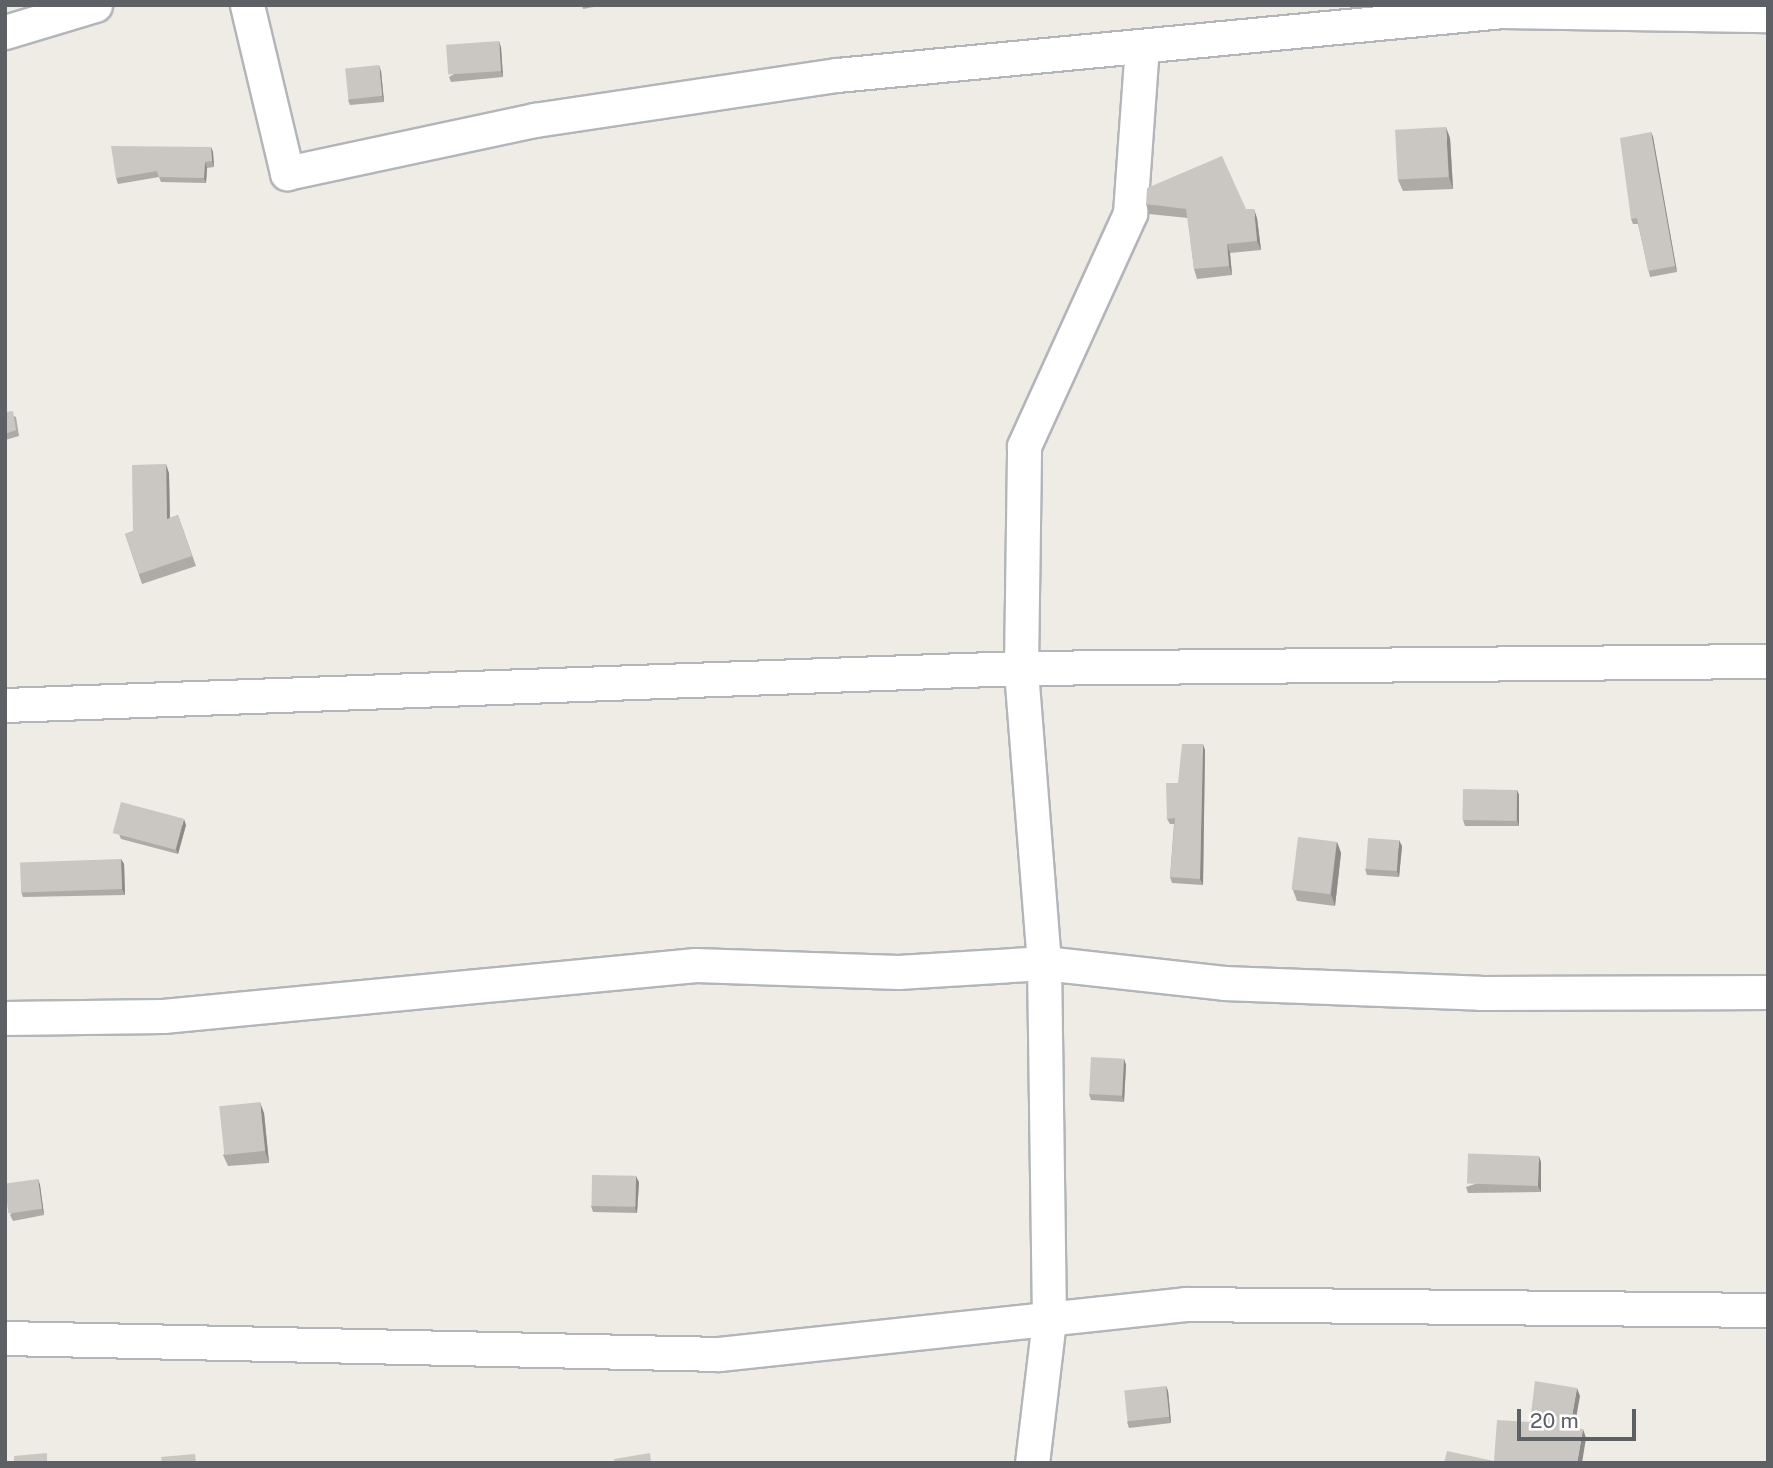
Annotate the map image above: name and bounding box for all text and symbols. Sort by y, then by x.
scale bar [1521,1394,1640,1438]
text: 20 m [1530,1408,1579,1433]

